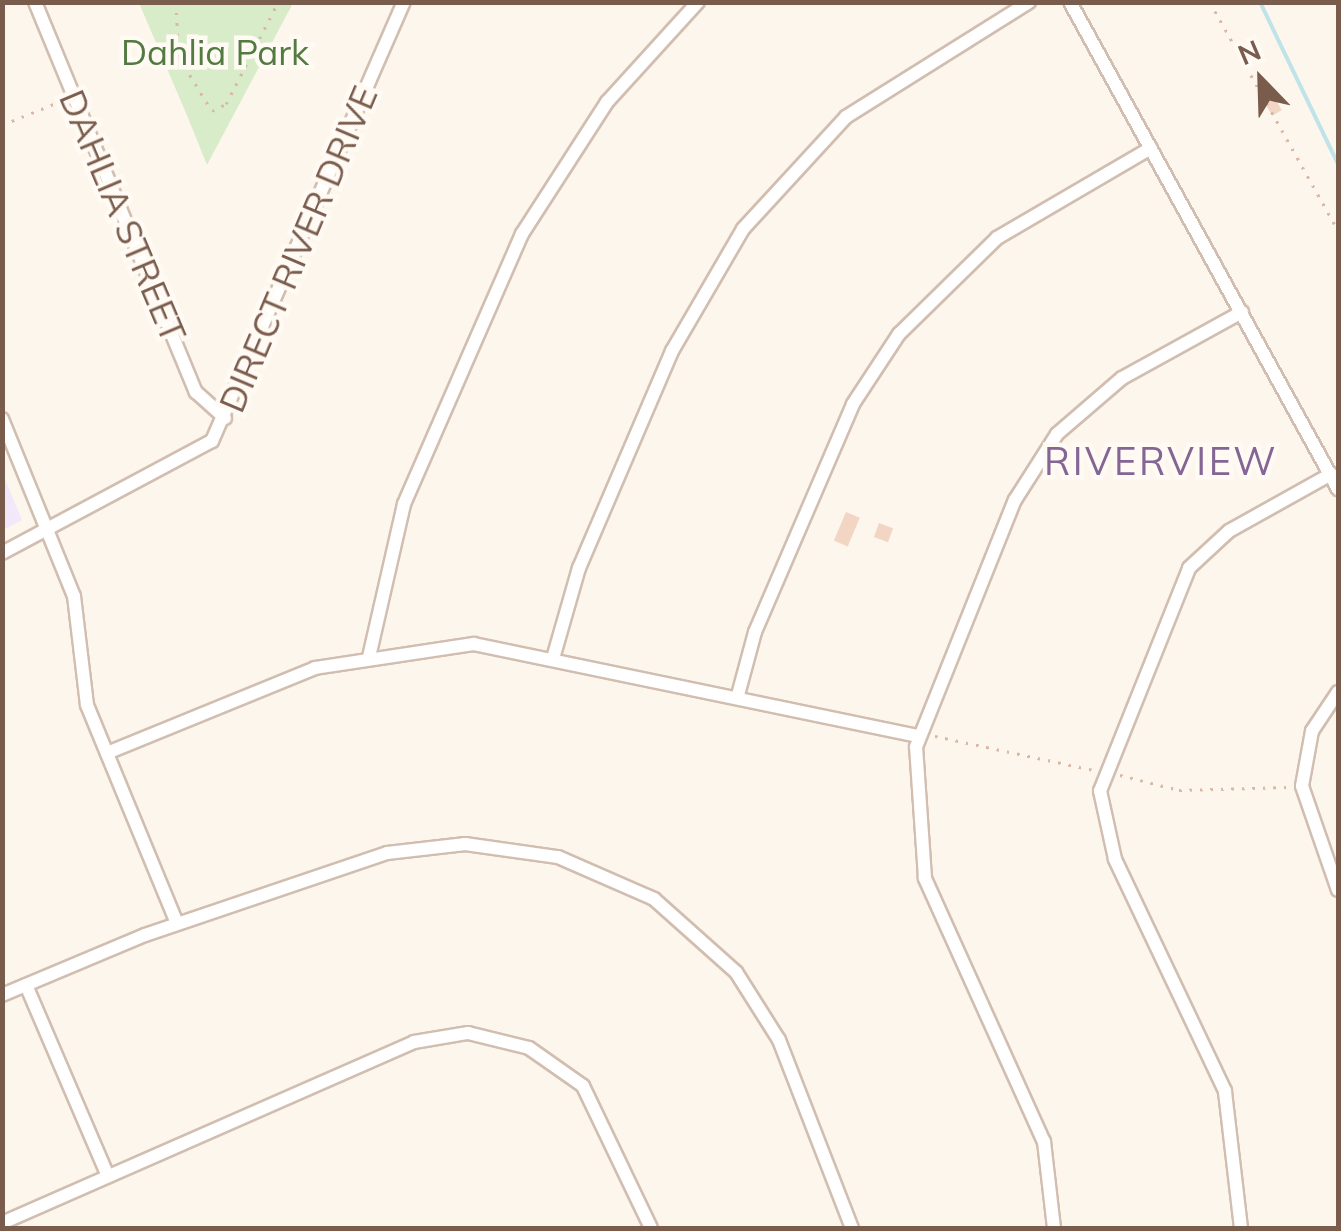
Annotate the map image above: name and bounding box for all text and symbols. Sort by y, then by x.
north arrow [1211,30,1311,130]
park label: Dahlia Park [121,31,309,73]
text: N [1233,32,1266,72]
street label: DIRECT RIVER DRIVE [210,80,386,418]
street label: DAHLIA STREET [51,84,195,348]
district label: RIVERVIEW [1044,439,1278,485]

